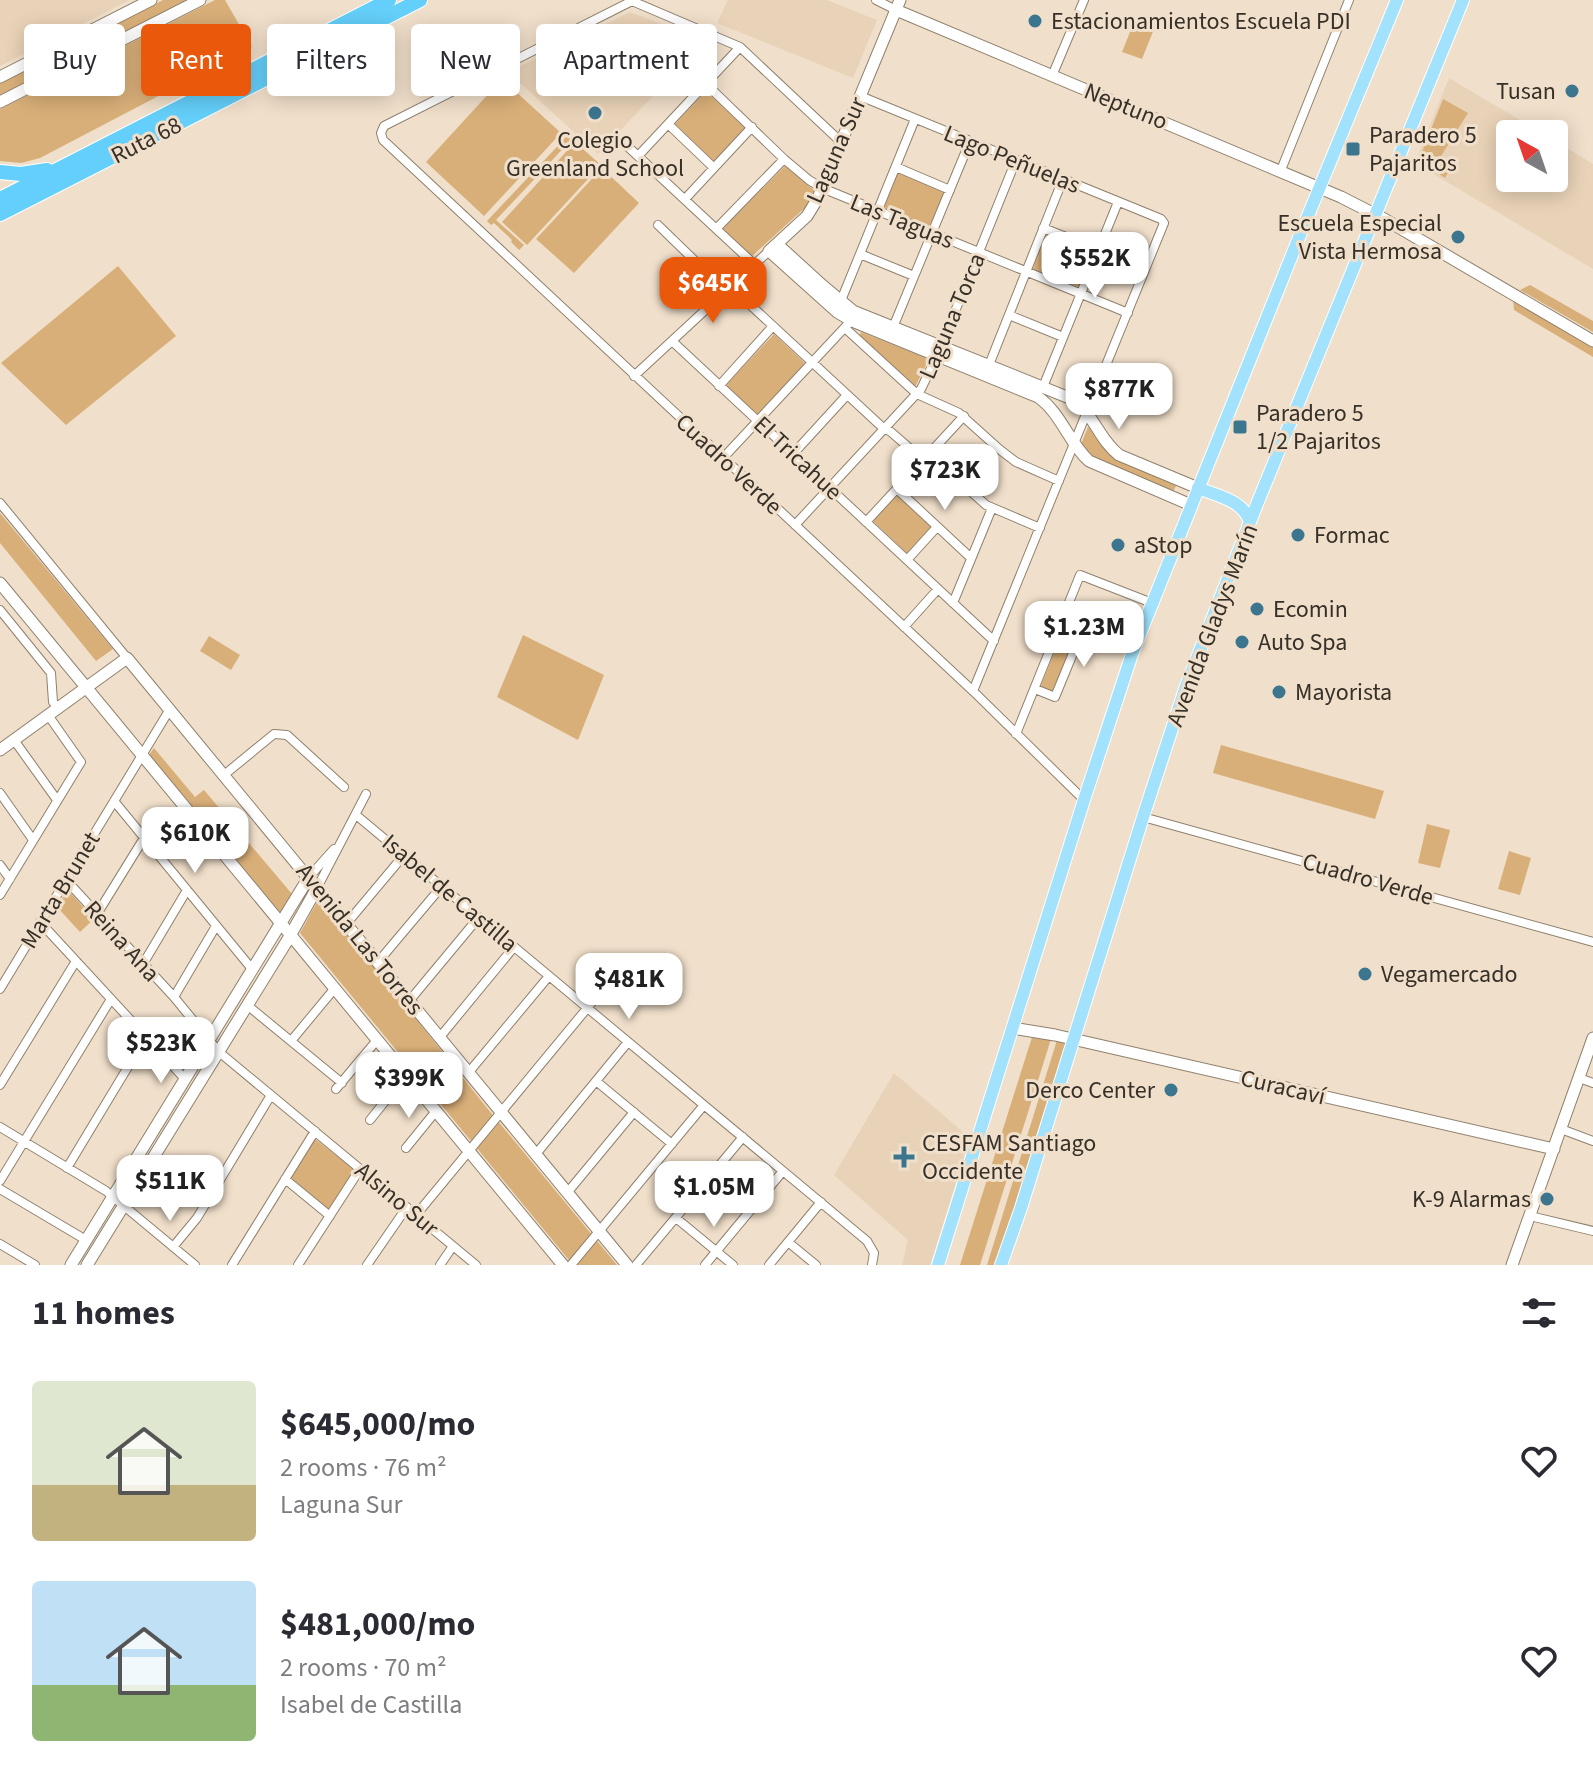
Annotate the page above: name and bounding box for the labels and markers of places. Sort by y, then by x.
place label: Estacionamientos Escuela PDI [1051,4,1351,39]
marker: Estacionamientos Escuela PDI [1026,12,1044,30]
place label: Tusan [1496,74,1556,109]
marker: Tusan [1563,82,1581,100]
marker: Colegio Greenland School [586,104,604,122]
place label: Paradero 5 Pajaritos [1369,118,1477,181]
place label: Colegio Greenland School [506,123,684,186]
marker: Paradero 5 Pajaritos [1344,140,1362,158]
place label: Escuela Especial Vista Hermosa [1277,206,1442,269]
marker: Escuela Especial Vista Hermosa [1449,228,1467,246]
pin: $552K [1039,232,1151,300]
pin: $645K [657,257,769,325]
pin: $877K [1063,363,1175,431]
place label: Paradero 5 1/2 Pajaritos [1256,396,1381,459]
marker: Paradero 5 1/2 Pajaritos [1231,418,1249,436]
pin: $723K [889,444,1001,512]
place label: Formac [1314,518,1390,553]
marker: Formac [1289,526,1307,544]
place label: aStop [1134,528,1192,563]
marker: aStop [1109,536,1127,554]
place label: Ecomin [1273,592,1348,627]
marker: Ecomin [1248,600,1266,618]
pin: $1.23M [1019,601,1149,669]
place label: Auto Spa [1258,625,1347,660]
marker: Auto Spa [1233,633,1251,651]
place label: Mayorista [1295,675,1392,710]
marker: Mayorista [1270,683,1288,701]
pin: $610K [139,807,251,875]
pin: $481K [573,953,685,1021]
place label: Vegamercado [1381,957,1517,992]
marker: Vegamercado [1356,965,1374,983]
pin: $523K [105,1017,217,1085]
pin: $399K [353,1052,465,1120]
place label: Derco Center [1025,1073,1156,1108]
marker: Derco Center [1162,1081,1180,1099]
place label: CESFAM Santiago Occidente [922,1126,1096,1189]
marker: CESFAM Santiago Occidente [893,1146,915,1168]
pin: $511K [114,1155,226,1223]
pin: $1.05M [649,1161,779,1229]
place label: K-9 Alarmas [1412,1182,1531,1217]
marker: K-9 Alarmas [1538,1190,1556,1208]

